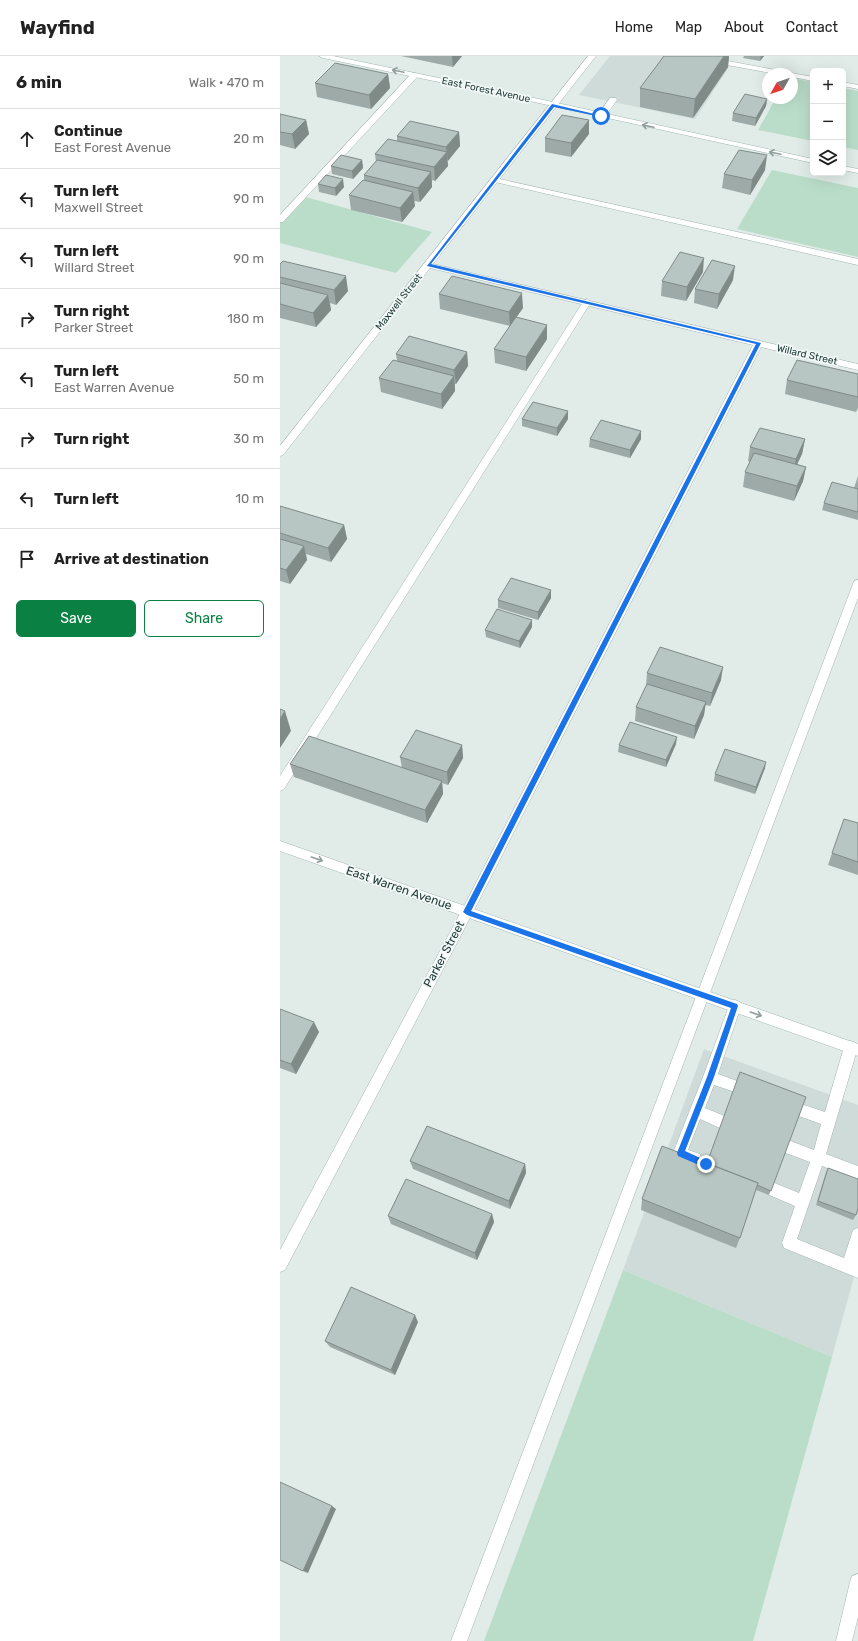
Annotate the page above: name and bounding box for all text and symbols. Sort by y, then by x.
text: Wayfind [20,16,95,39]
text: Home [615,19,653,36]
text: Map [675,19,702,36]
text: About [724,19,764,36]
text: Contact [786,19,838,36]
one-way arrow [391,67,404,75]
north arrow [762,68,798,104]
map controls [810,68,846,176]
button: + [810,68,846,104]
text: 6 min [16,72,62,92]
text: Walk · 470 m [189,75,264,90]
street label: East Forest Avenue [441,75,532,105]
button: − [810,104,846,140]
route start [592,107,610,125]
one-way arrow [642,121,655,129]
text: Continue [54,122,123,140]
icon: ahead [16,128,38,150]
text: 20 m [233,131,264,146]
text: East Forest Avenue [54,140,171,155]
button: layers [810,140,846,176]
one-way arrow [769,149,782,157]
text: Turn left [54,182,119,200]
icon: left [16,188,38,210]
text: 90 m [233,191,264,206]
text: Maxwell Street [54,200,143,215]
text: Turn left [54,242,119,260]
icon: left [16,248,38,270]
text: 90 m [233,251,264,266]
text: Willard Street [54,260,134,275]
street label: Maxwell Street [373,271,425,333]
text: Turn right [54,302,129,320]
icon: right [16,308,38,330]
text: 180 m [227,311,264,326]
text: Parker Street [54,320,133,335]
street label: Willard Street [776,342,839,368]
text: Turn left [54,362,119,380]
icon: left [16,368,38,390]
text: 50 m [233,371,264,386]
text: East Warren Avenue [54,380,174,395]
icon: right [16,428,38,450]
text: Turn right [54,430,129,448]
text: 30 m [233,431,264,446]
icon: left [16,488,38,510]
text: Turn left [54,490,119,508]
text: 10 m [235,491,264,506]
icon: arrive [16,548,38,570]
text: Arrive at destination [54,550,209,568]
button: Save [16,600,136,637]
button: Share [144,600,264,637]
one-way arrow [310,856,322,864]
street label: East Warren Avenue [344,863,454,913]
street label: Parker Street [421,918,468,990]
one-way arrow [750,1010,762,1018]
route end [697,1155,715,1173]

